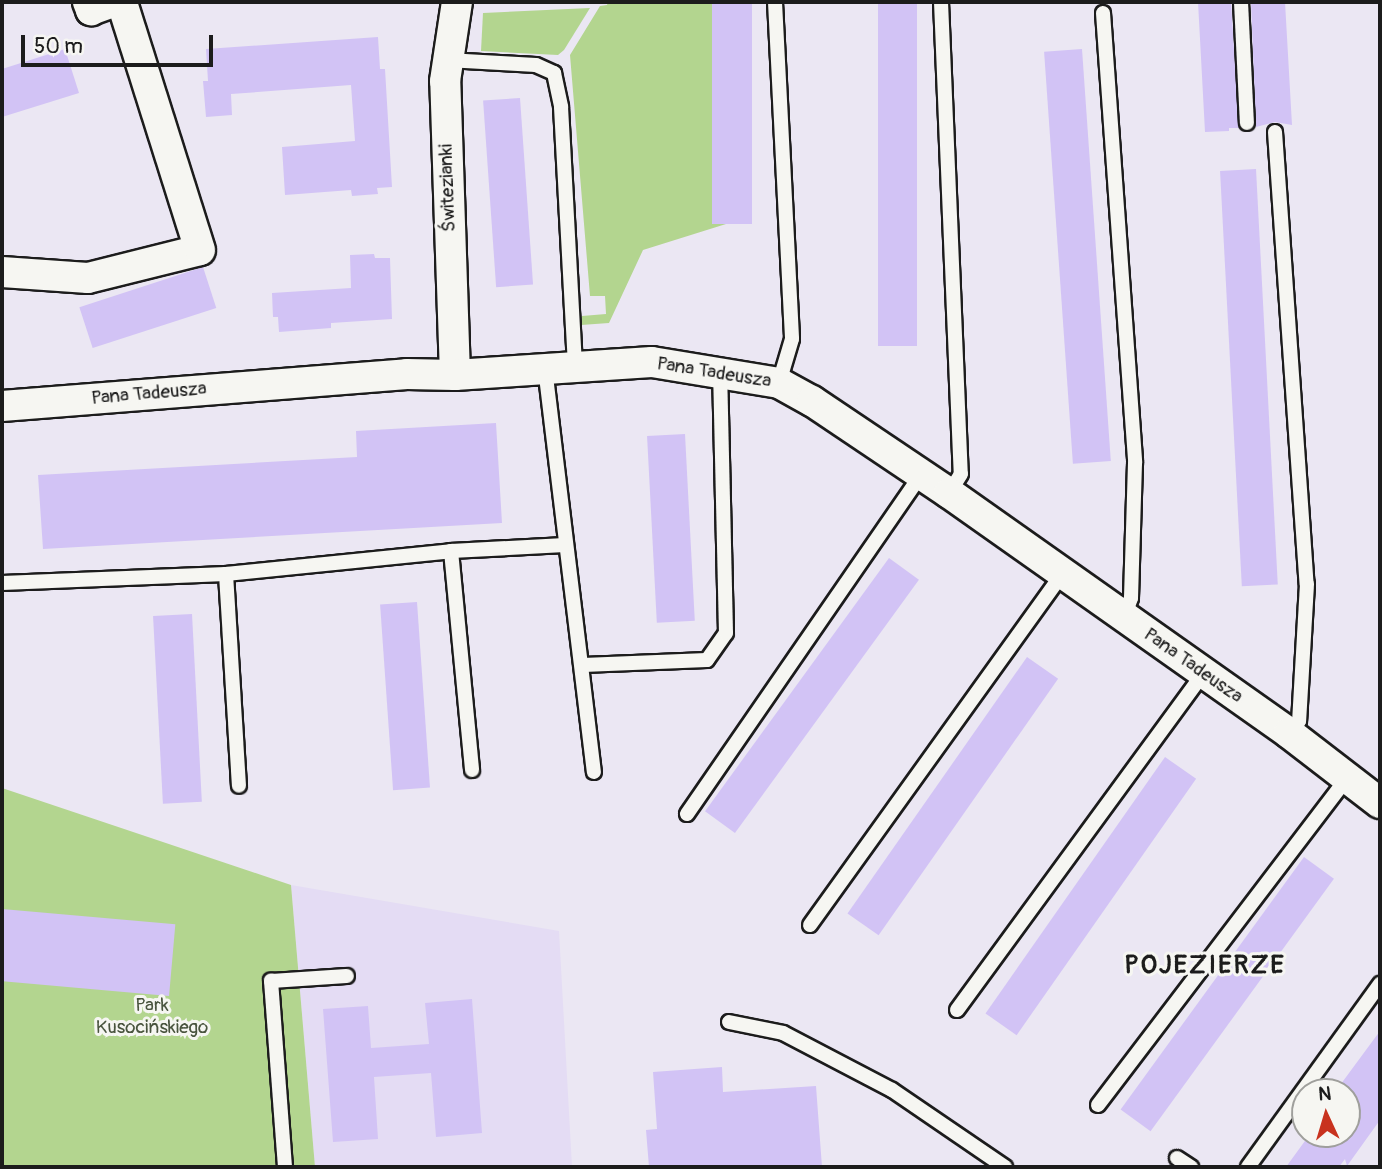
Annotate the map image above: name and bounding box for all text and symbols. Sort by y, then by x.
scale bar [24,21,217,65]
text: 50 m [34,33,83,60]
street label: Świtezianki [435,144,461,232]
street label: Pana Tadeusza [655,353,773,393]
street label: Pana Tadeusza [90,378,208,410]
street label: Pana Tadeusza [1139,624,1247,708]
district label: POJEZIERZE [1125,950,1285,982]
park label: Park Kusocińskiego [96,995,208,1039]
north arrow [1291,1078,1361,1148]
text: N [1317,1082,1332,1106]

